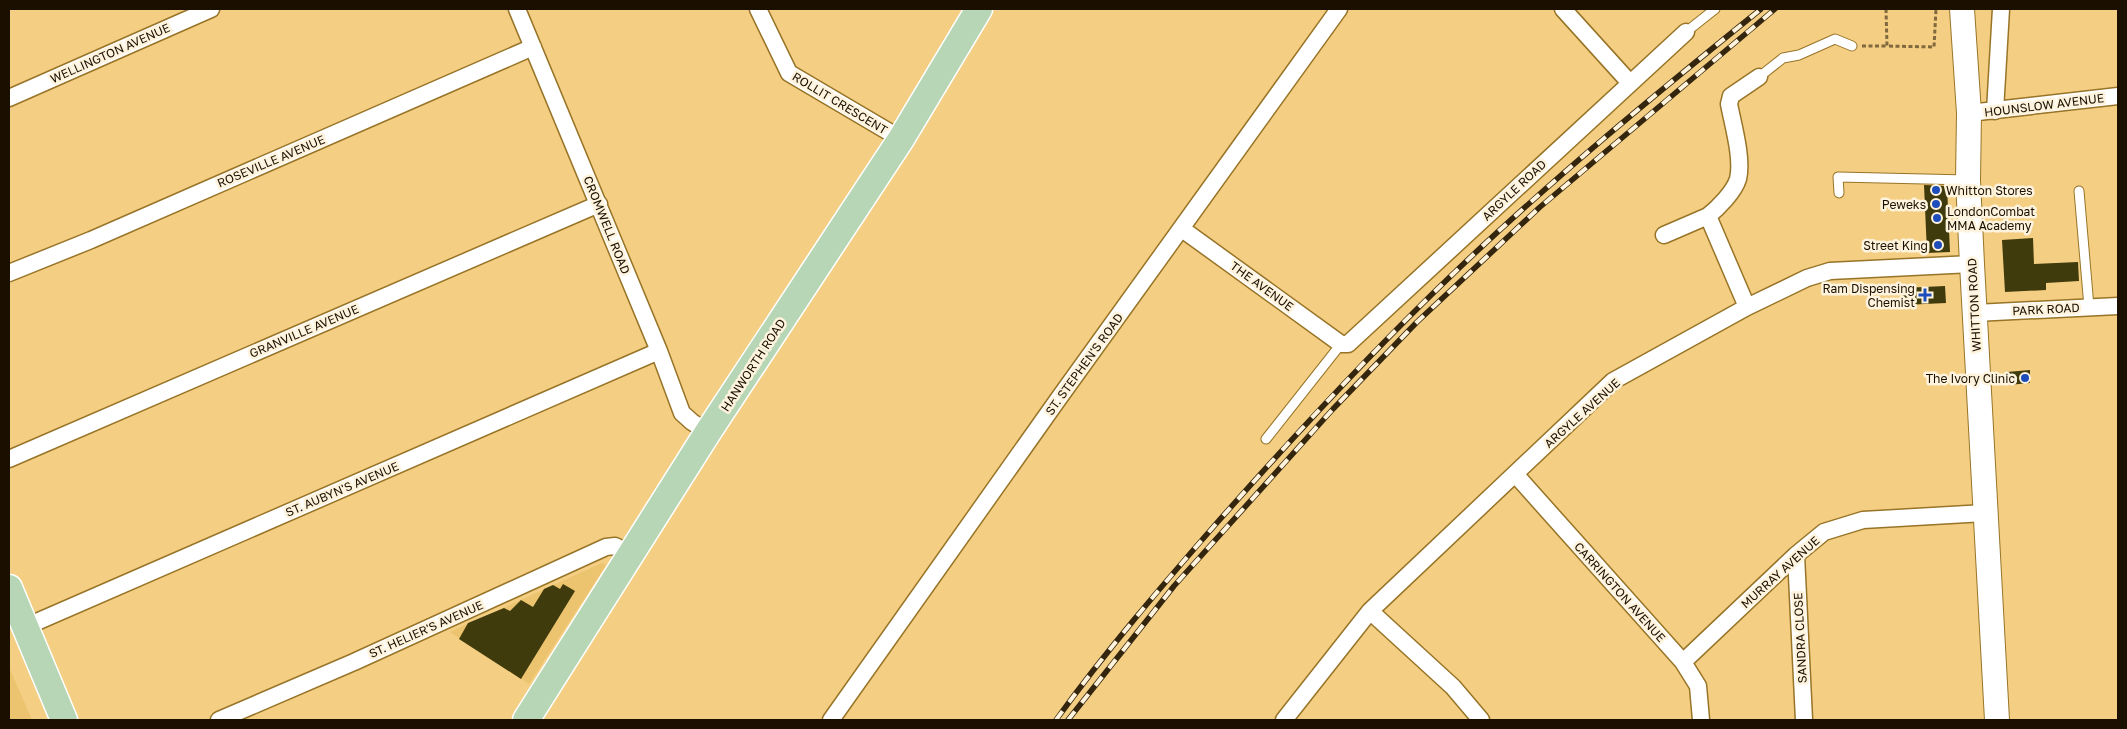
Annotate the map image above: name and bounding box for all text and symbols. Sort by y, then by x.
street label: WELLINGTON AVENUE [48,20,172,86]
street label: ROLLIT CRESCENT [790,69,891,138]
street label: HOUNSLOW AVENUE [1983,90,2105,120]
street label: ROSEVILLE AVENUE [215,132,327,190]
street label: ARGYLE ROAD [1479,156,1549,224]
street label: CROMWELL ROAD [581,174,633,276]
place label: Whitton Stores [1946,183,2033,198]
marker: Whitton Stores [1930,184,1942,196]
place label: Peweks [1882,197,1926,212]
marker: Peweks [1930,198,1942,210]
place label: LondonCombat MMA Academy [1947,204,2035,233]
marker: LondonCombat MMA Academy [1931,212,1943,224]
place label: Street King [1863,238,1928,253]
marker: Street King [1932,239,1944,251]
street label: THE AVENUE [1227,258,1297,314]
street label: WHITTON ROAD [1964,258,1984,352]
place label: Ram Dispensing Chemist [1823,281,1915,310]
marker: Ram Dispensing Chemist [1919,289,1931,301]
street label: PARK ROAD [2012,300,2080,318]
street label: GRANVILLE AVENUE [247,301,361,361]
street label: ST. STEPHEN'S ROAD [1042,310,1126,418]
street label: HANWORTH ROAD [717,316,789,414]
place label: The Ivory Clinic [1926,371,2015,386]
marker: The Ivory Clinic [2019,372,2031,384]
street label: ARGYLE AVENUE [1541,375,1623,451]
street label: ST. AUBYN'S AVENUE [283,458,401,520]
street label: MURRAY AVENUE [1738,533,1822,611]
street label: CARRINGTON AVENUE [1571,539,1669,645]
street label: SANDRA CLOSE [1790,592,1810,684]
street label: ST. HELIER'S AVENUE [367,597,485,661]

